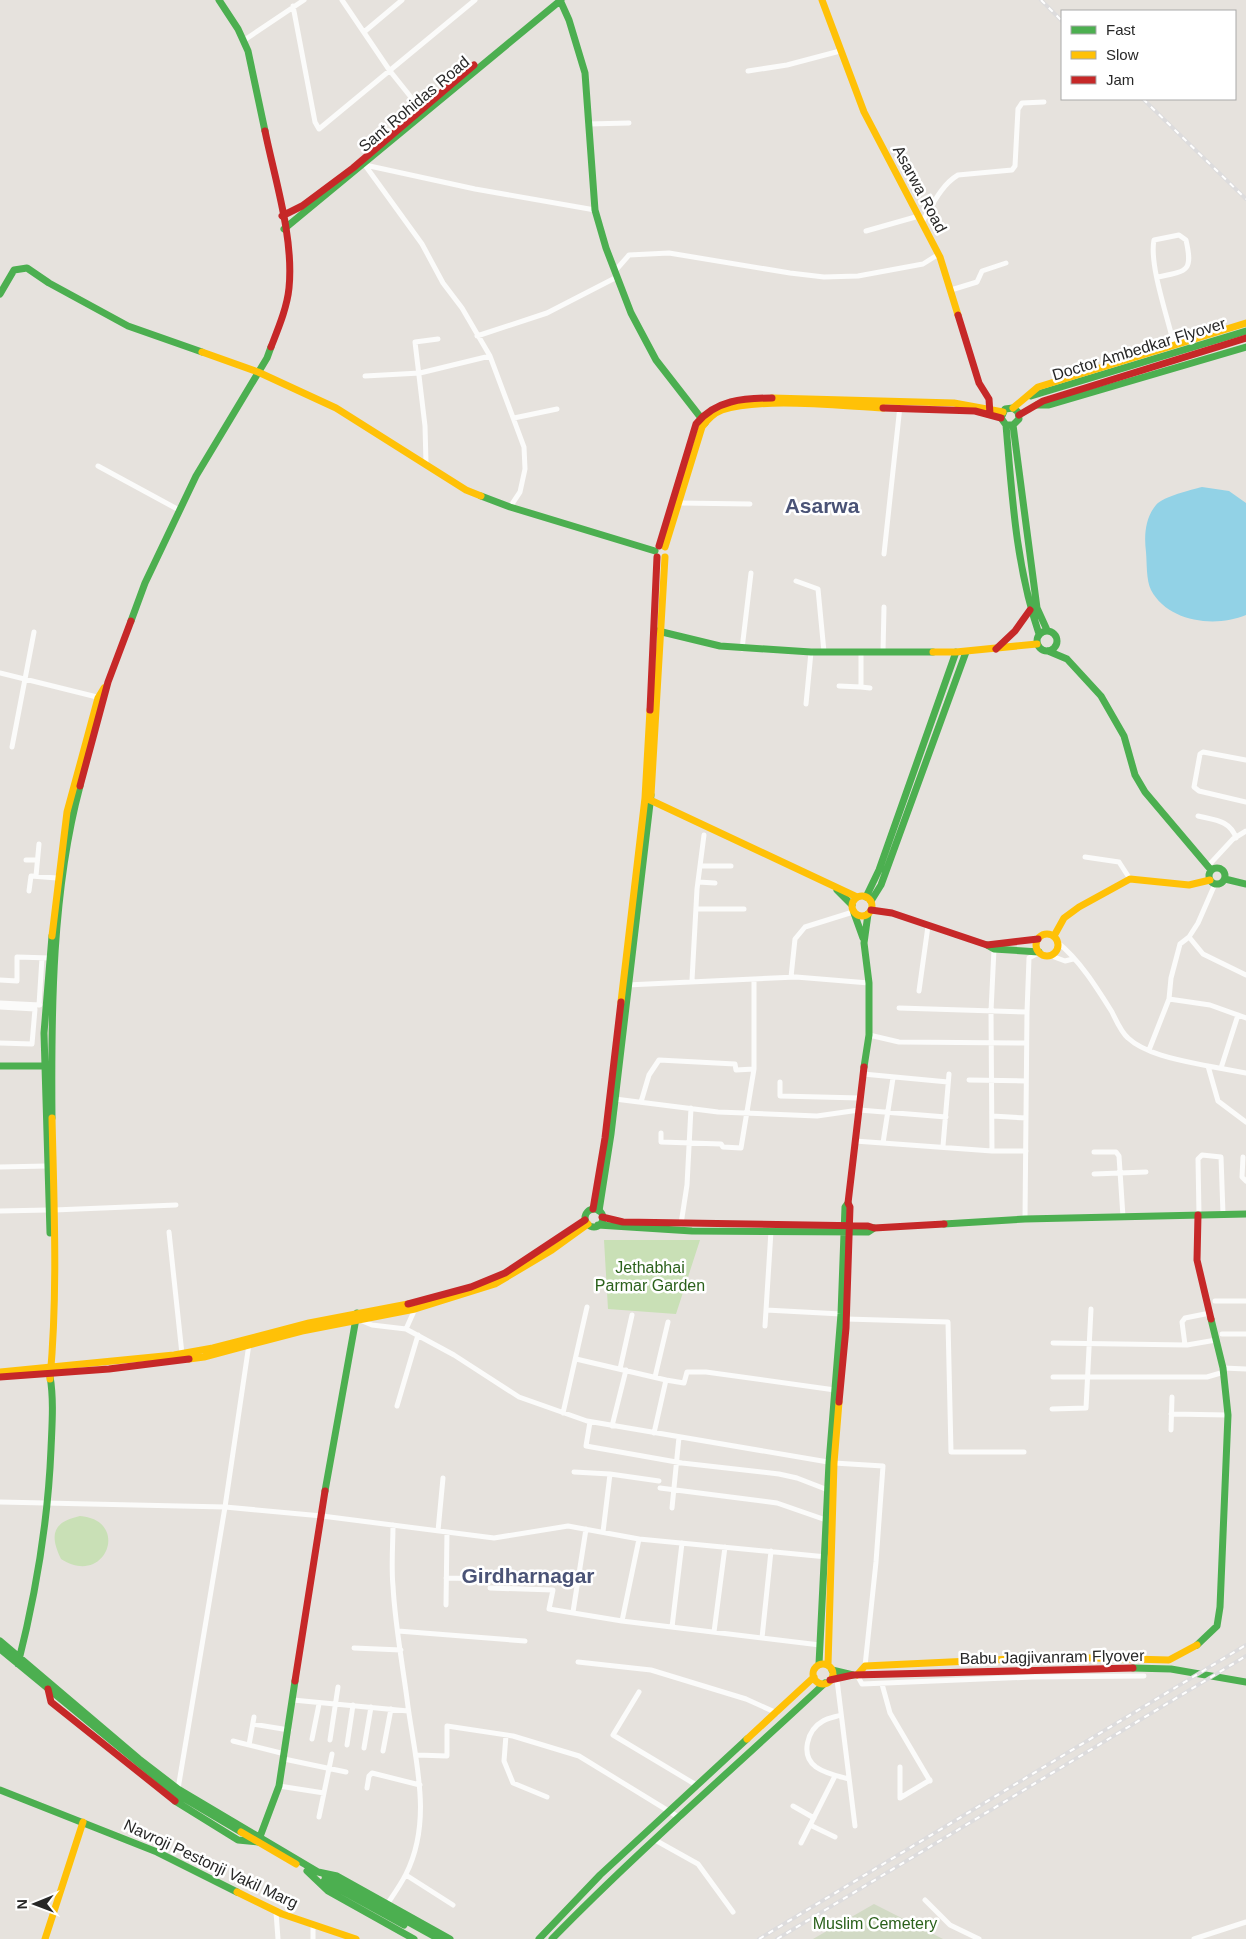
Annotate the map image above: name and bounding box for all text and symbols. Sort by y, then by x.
legend [1061,10,1236,100]
text: Fast [1106,21,1136,38]
text: Slow [1106,46,1139,63]
street label: Sant Rohidas Road [355,53,473,155]
text: Jam [1106,71,1134,88]
street label: Asarwa Road [890,143,950,235]
street label: Doctor Ambedkar Flyover [1050,314,1228,384]
district label: Asarwa [785,494,860,517]
park label: Jethabhai Parmar Garden [595,1259,705,1294]
district label: Girdharnagar [461,1564,595,1587]
street label: Babu Jagjivanram Flyover [959,1647,1145,1667]
street label: Navroji Pestonji Vakil Marg [121,1816,301,1912]
north arrow [10,1879,60,1929]
text: N [14,1899,30,1909]
park label: Muslim Cemetery [813,1915,937,1932]

